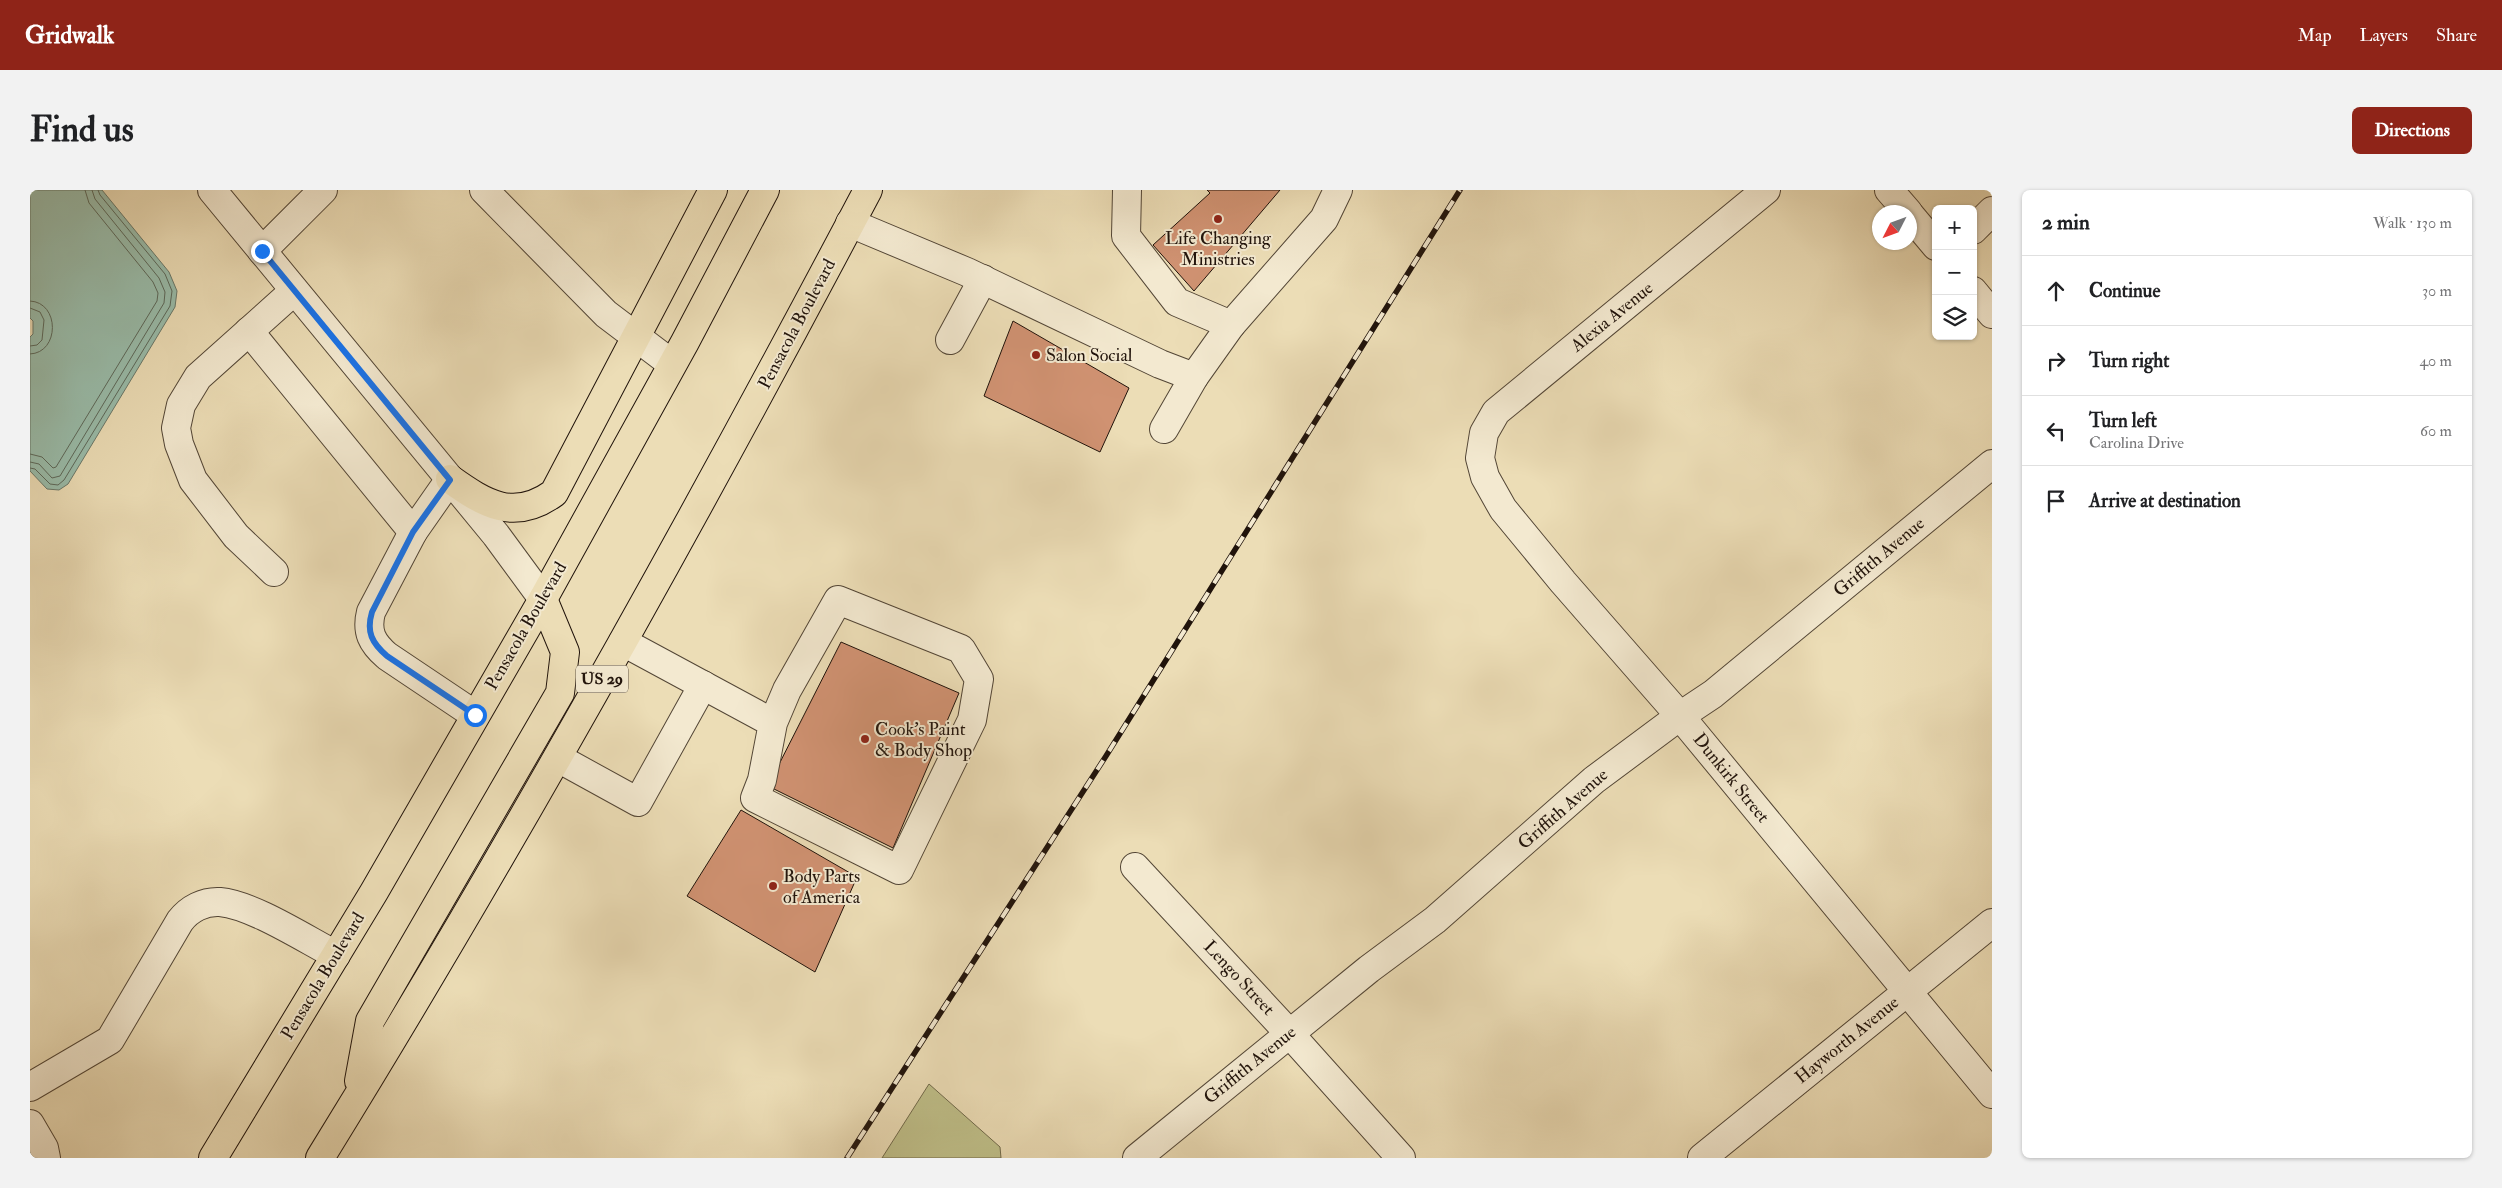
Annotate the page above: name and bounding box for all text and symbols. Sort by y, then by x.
text: Gridwalk [25,20,114,51]
text: Map [2298,24,2332,47]
text: Layers [2360,24,2408,47]
text: Share [2436,24,2477,47]
button: Directions [2352,107,2472,154]
text: Find us [30,108,134,152]
north arrow [1872,205,1917,250]
map controls [1932,205,1977,340]
button: + [1932,205,1977,250]
text: 2 min [2042,209,2090,236]
marker: Life Changing Ministries [1212,213,1224,225]
text: Walk · 130 m [2373,213,2452,233]
place label: Life Changing Ministries [1165,227,1272,271]
route end [251,240,274,263]
button: − [1932,250,1977,295]
street label: Pensacola Boulevard [753,255,841,393]
street label: Alexia Avenue [1565,276,1658,358]
icon: ahead [2042,277,2070,305]
text: Continue [2089,279,2160,303]
text: 30 m [2422,281,2452,301]
button: layers [1932,295,1977,340]
place label: Salon Social [1046,344,1133,367]
icon: right [2042,347,2070,375]
marker: Salon Social [1030,349,1042,361]
text: Turn right [2089,349,2169,373]
text: 40 m [2419,351,2452,371]
text: Turn left [2089,409,2157,433]
icon: left [2042,417,2070,445]
text: 60 m [2420,421,2452,441]
text: Carolina Drive [2089,433,2184,453]
icon: arrive [2042,487,2070,515]
text: Arrive at destination [2089,489,2241,513]
street label: Griffith Avenue [1829,512,1930,602]
street label: Pensacola Boulevard [480,558,572,694]
road number: US 29 [576,666,628,692]
route start [464,704,487,727]
place label: Cook's Paint & Body Shop [875,718,972,762]
street label: Dunkirk Street [1688,728,1774,828]
marker: Cook's Paint & Body Shop [859,733,871,745]
street label: Griffith Avenue [1513,763,1613,855]
place label: Body Parts of America [783,865,861,909]
marker: Body Parts of America [767,880,779,892]
street label: Pensacola Boulevard [276,908,370,1044]
street label: Lengo Street [1198,936,1280,1021]
street label: Hayworth Avenue [1790,991,1904,1089]
street label: Griffith Avenue [1199,1020,1301,1109]

